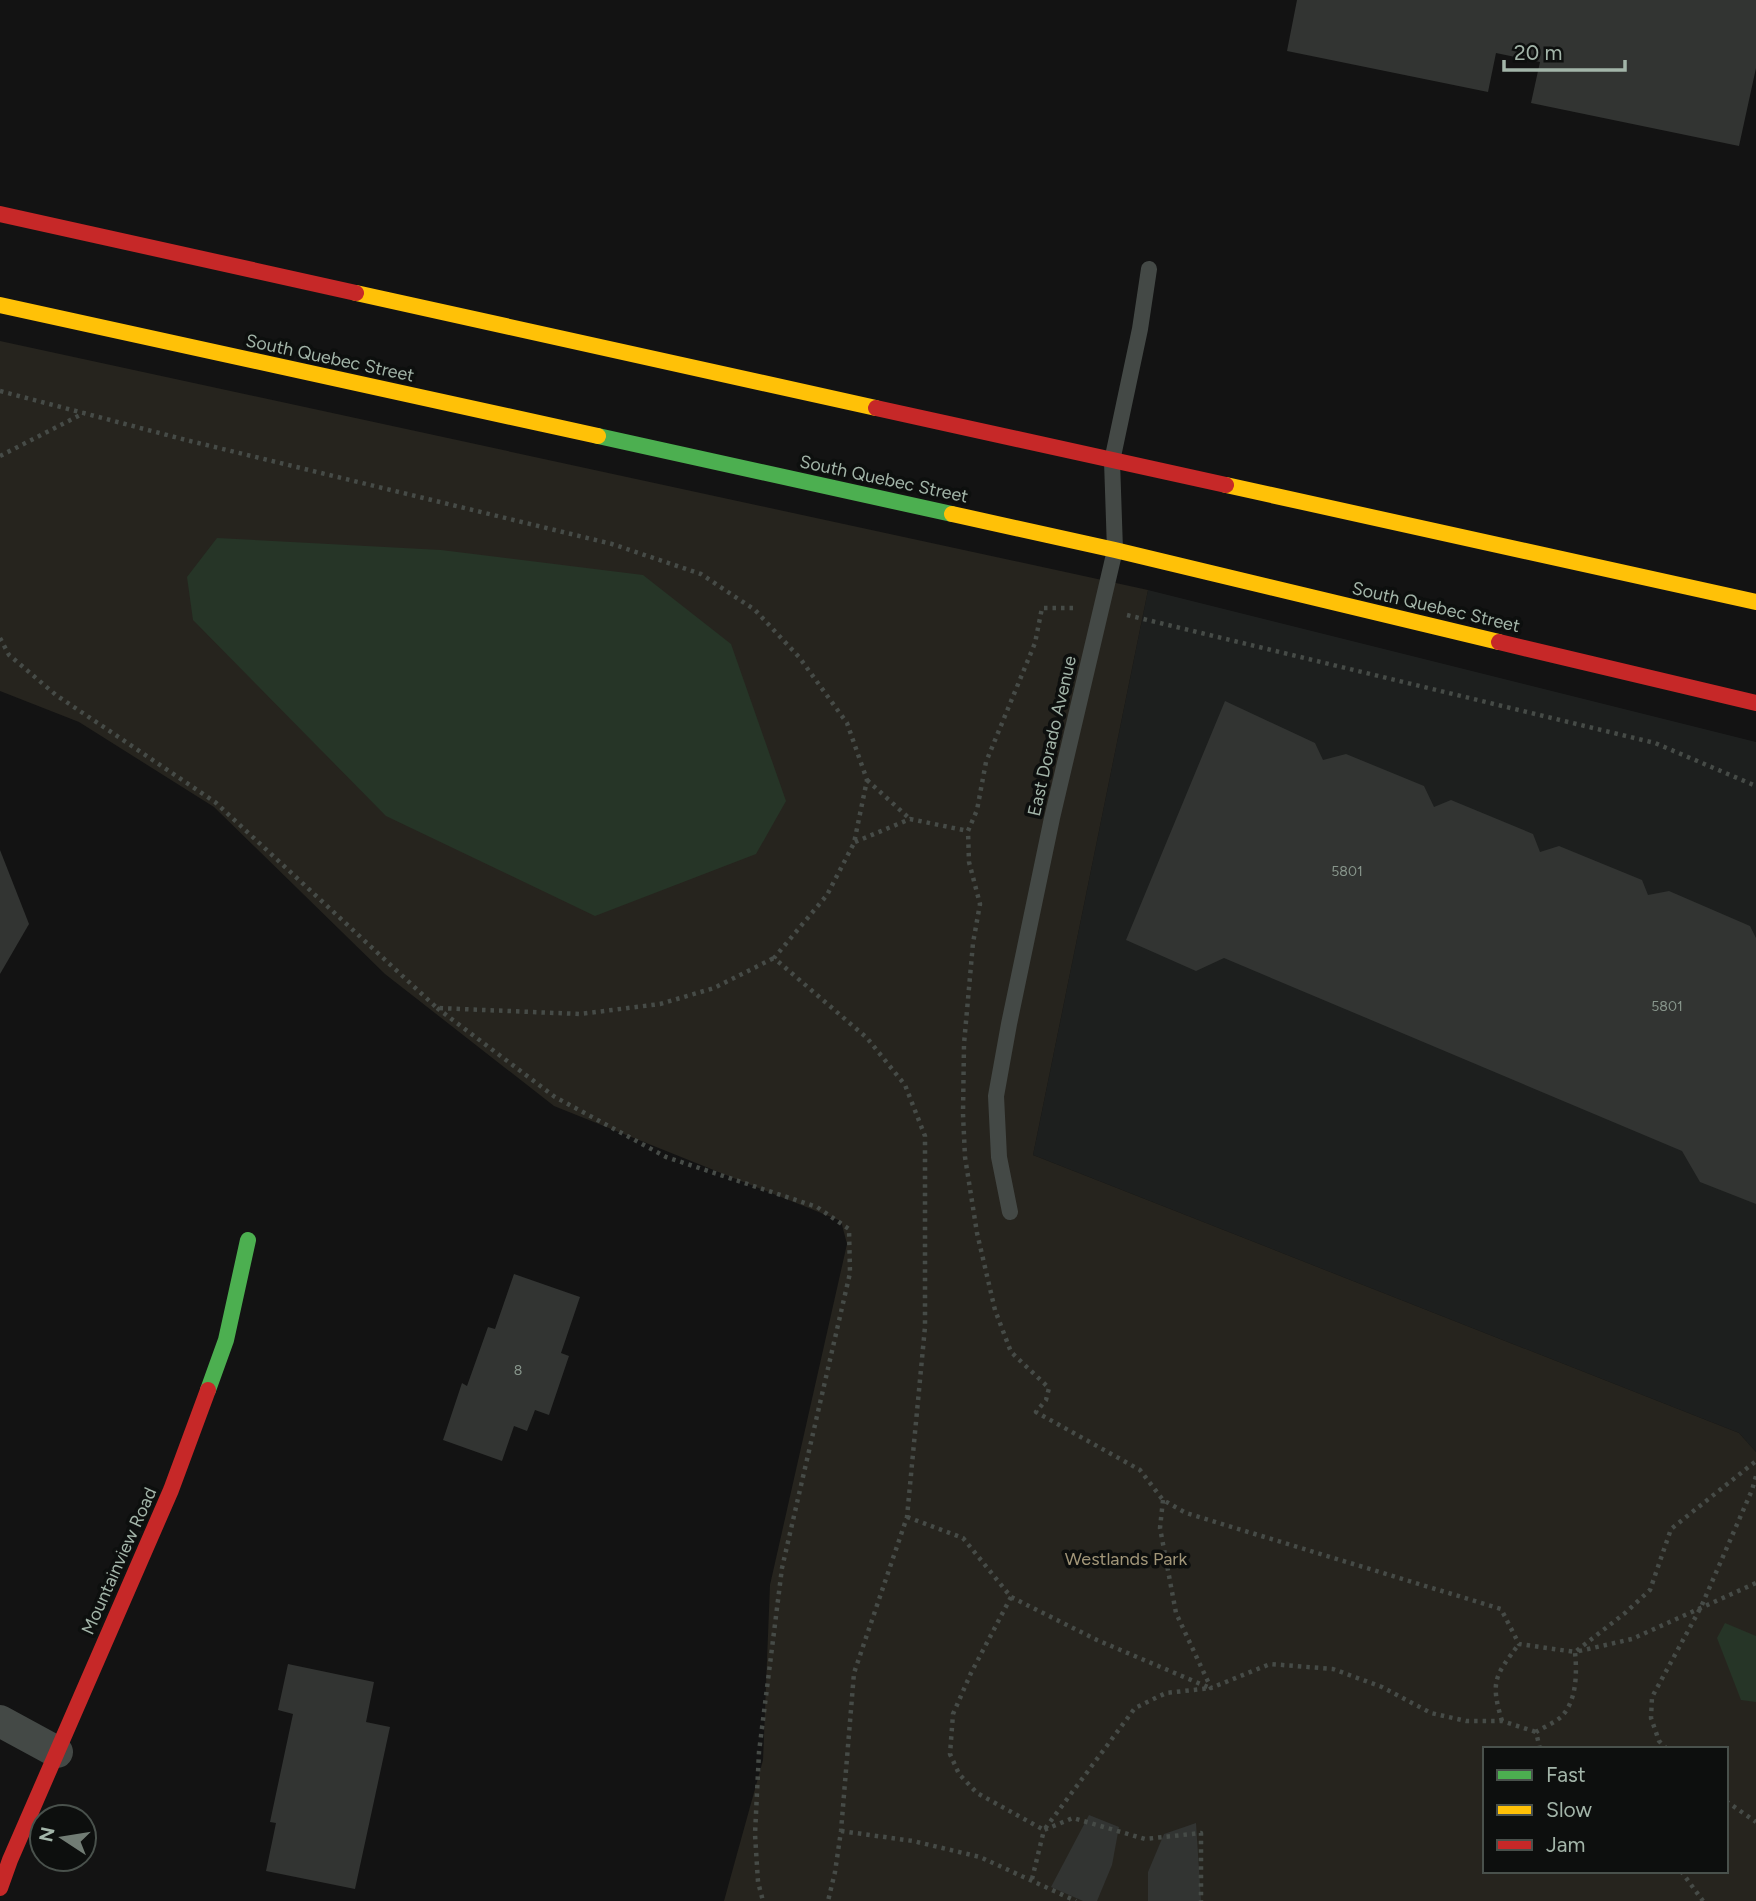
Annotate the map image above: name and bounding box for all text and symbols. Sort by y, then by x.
scale bar [1504,28,1625,72]
text: 20 m [1514,40,1562,65]
street label: South Quebec Street [244,329,416,387]
street label: South Quebec Street [798,450,970,508]
street label: South Quebec Street [1350,577,1522,637]
street label: East Dorado Avenue [1023,654,1081,818]
house number: 5801 [1331,863,1363,880]
house number: 5801 [1651,998,1683,1015]
house number: 8 [514,1362,522,1379]
street label: Mountainview Road [77,1484,161,1638]
park label: Westlands Park [1065,1548,1187,1570]
legend [1483,1747,1728,1873]
text: Fast [1546,1762,1586,1787]
text: Slow [1546,1797,1592,1822]
north arrow [28,1803,98,1873]
text: N [34,1825,60,1844]
text: Jam [1546,1832,1585,1857]

